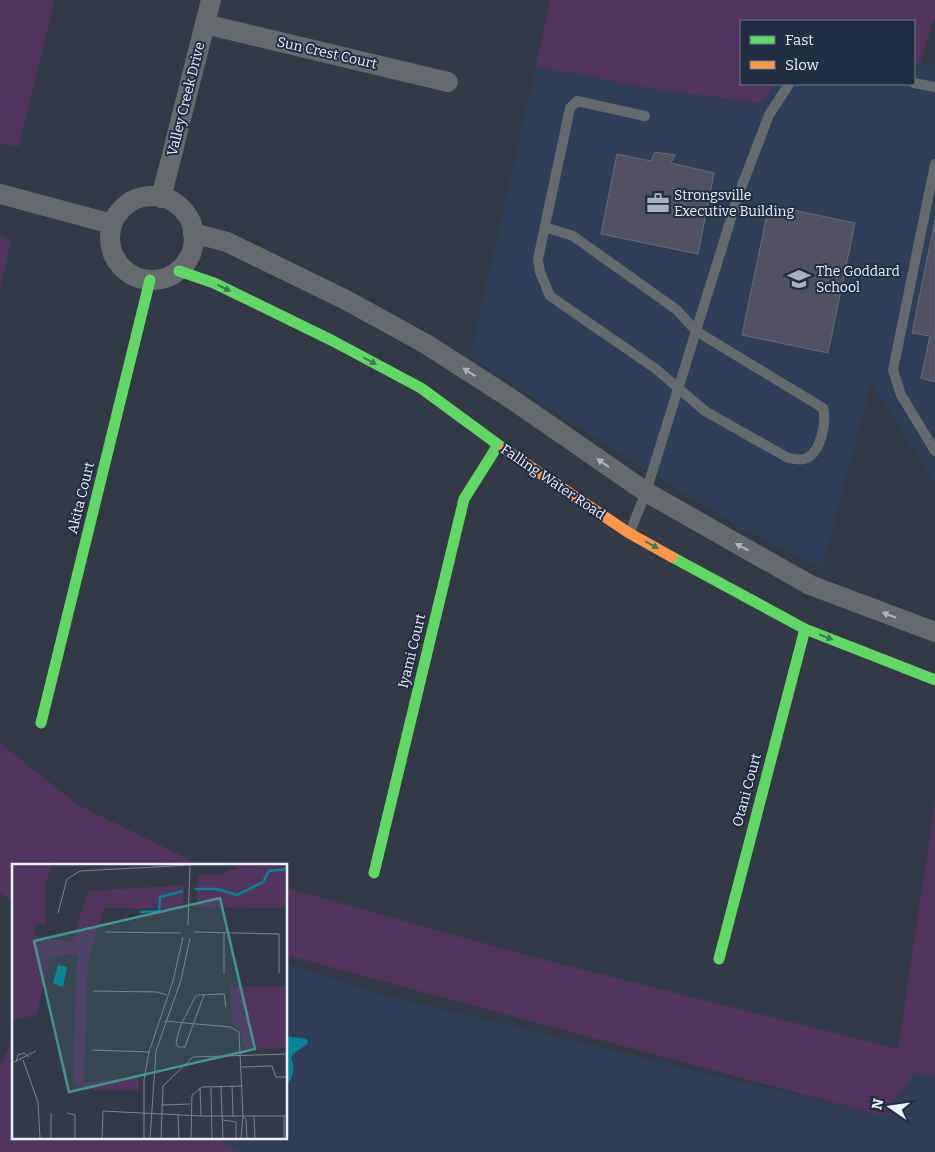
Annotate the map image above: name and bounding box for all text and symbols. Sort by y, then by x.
legend [740,20,915,85]
text: Fast [785,31,814,49]
street label: Sun Crest Court [275,33,379,73]
street label: Valley Creek Drive [164,40,208,158]
text: Slow [785,56,820,74]
place label: Strongsville Executive Building [674,187,794,220]
office icon: Strongsville Executive Building [645,190,671,216]
place label: The Goddard School [816,263,900,296]
school or university icon: The Goddard School [786,266,812,292]
one-way arrow [217,284,232,292]
one-way arrow [362,357,377,365]
one-way arrow [462,367,476,376]
street label: Falling Water Road [498,441,608,523]
one-way arrow [597,458,610,468]
street label: Akita Court [64,460,98,536]
one-way arrow [645,541,658,550]
one-way arrow [736,542,749,551]
one-way arrow [881,611,896,619]
street label: Iyami Court [395,612,429,690]
one-way arrow [819,634,834,641]
street label: Otani Court [729,751,765,829]
inset map [12,864,288,1140]
north arrow [865,1082,915,1132]
text: N [868,1097,887,1111]

